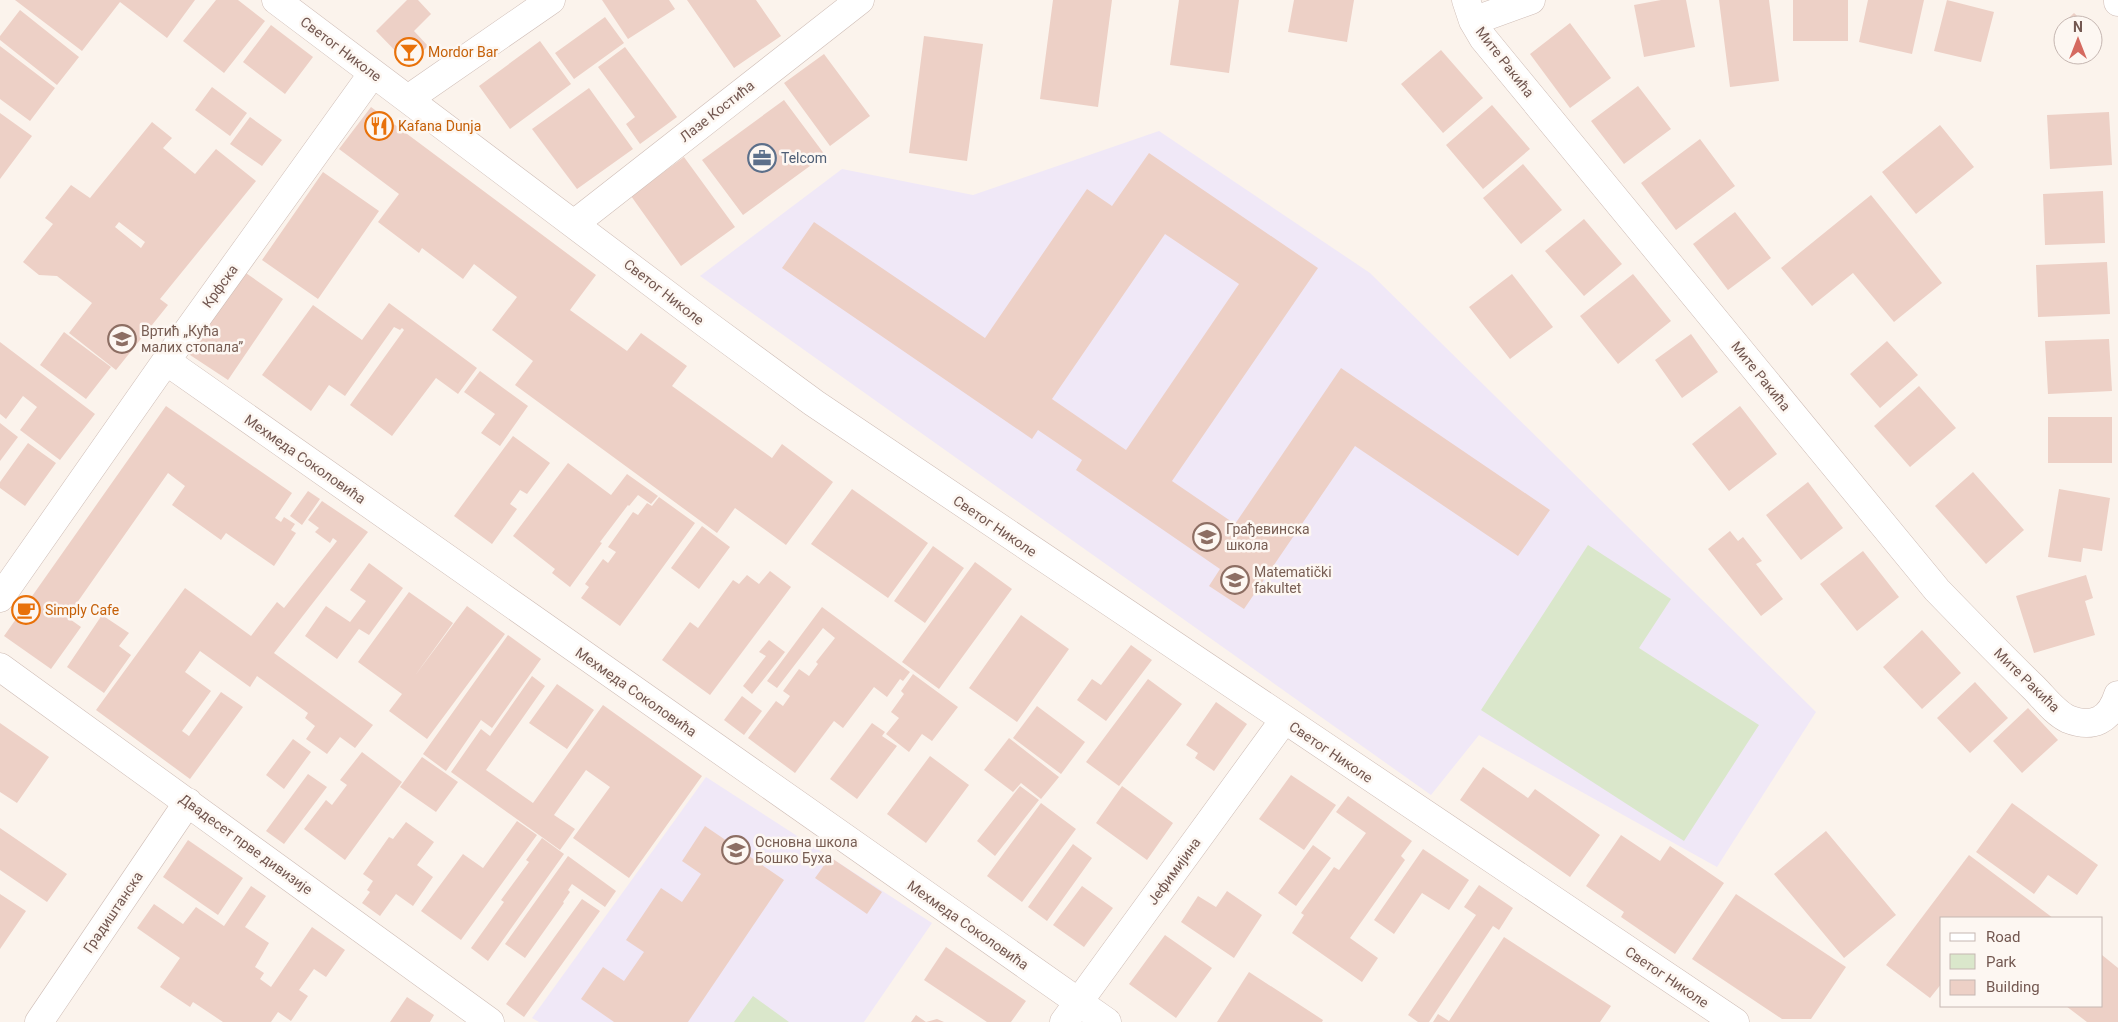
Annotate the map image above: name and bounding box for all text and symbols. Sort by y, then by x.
street label: Светог Николе [297,13,385,85]
north arrow [2053,15,2103,65]
text: N [2073,19,2083,35]
street label: Мите Ракића [1473,24,1537,100]
bar icon: Mordor Bar [394,37,424,67]
place label: Mordor Bar [428,44,498,60]
street label: Лазе Костића [677,77,757,145]
restaurant icon: Kafana Dunja [364,111,394,141]
place label: Kafana Dunja [398,118,481,134]
office icon: Telcom [747,143,777,173]
place label: Telcom [781,150,827,166]
street label: Светог Николе [621,256,707,328]
street label: Крфска [199,261,241,311]
place label: Вртић „Кућа малих стопала” [141,323,243,355]
school or university icon: Вртић „Кућа малих стопала” [107,324,137,354]
street label: Мите Ракића [1728,338,1794,414]
street label: Мехмеда Соколовића [241,411,369,507]
street label: Светог Николе [950,492,1040,560]
place label: Грађевинска школа [1226,521,1310,553]
school or university icon: Грађевинска школа [1192,522,1222,552]
place label: Matematički fakultet [1254,564,1332,596]
school or university icon: Matematički fakultet [1220,565,1250,595]
cafe icon: Simply Cafe [11,595,41,625]
place label: Simply Cafe [45,602,119,618]
street label: Мехмеда Соколовића [572,644,700,740]
street label: Мите Ракића [1991,645,2063,715]
street label: Светог Николе [1286,718,1376,786]
street label: Двадесет прве дивизије [176,790,316,898]
place label: Основна школа Бошко Буха [755,834,858,866]
street label: Јефимијина [1144,834,1204,908]
school or university icon: Основна школа Бошко Буха [721,835,751,865]
street label: Градиштанска [80,868,146,956]
street label: Мехмеда Соколовића [904,877,1032,973]
legend [1940,917,2103,1007]
text: Road [1986,928,2020,946]
street label: Светог Николе [1622,943,1712,1011]
text: Park [1986,953,2017,971]
text: Building [1986,978,2040,996]

